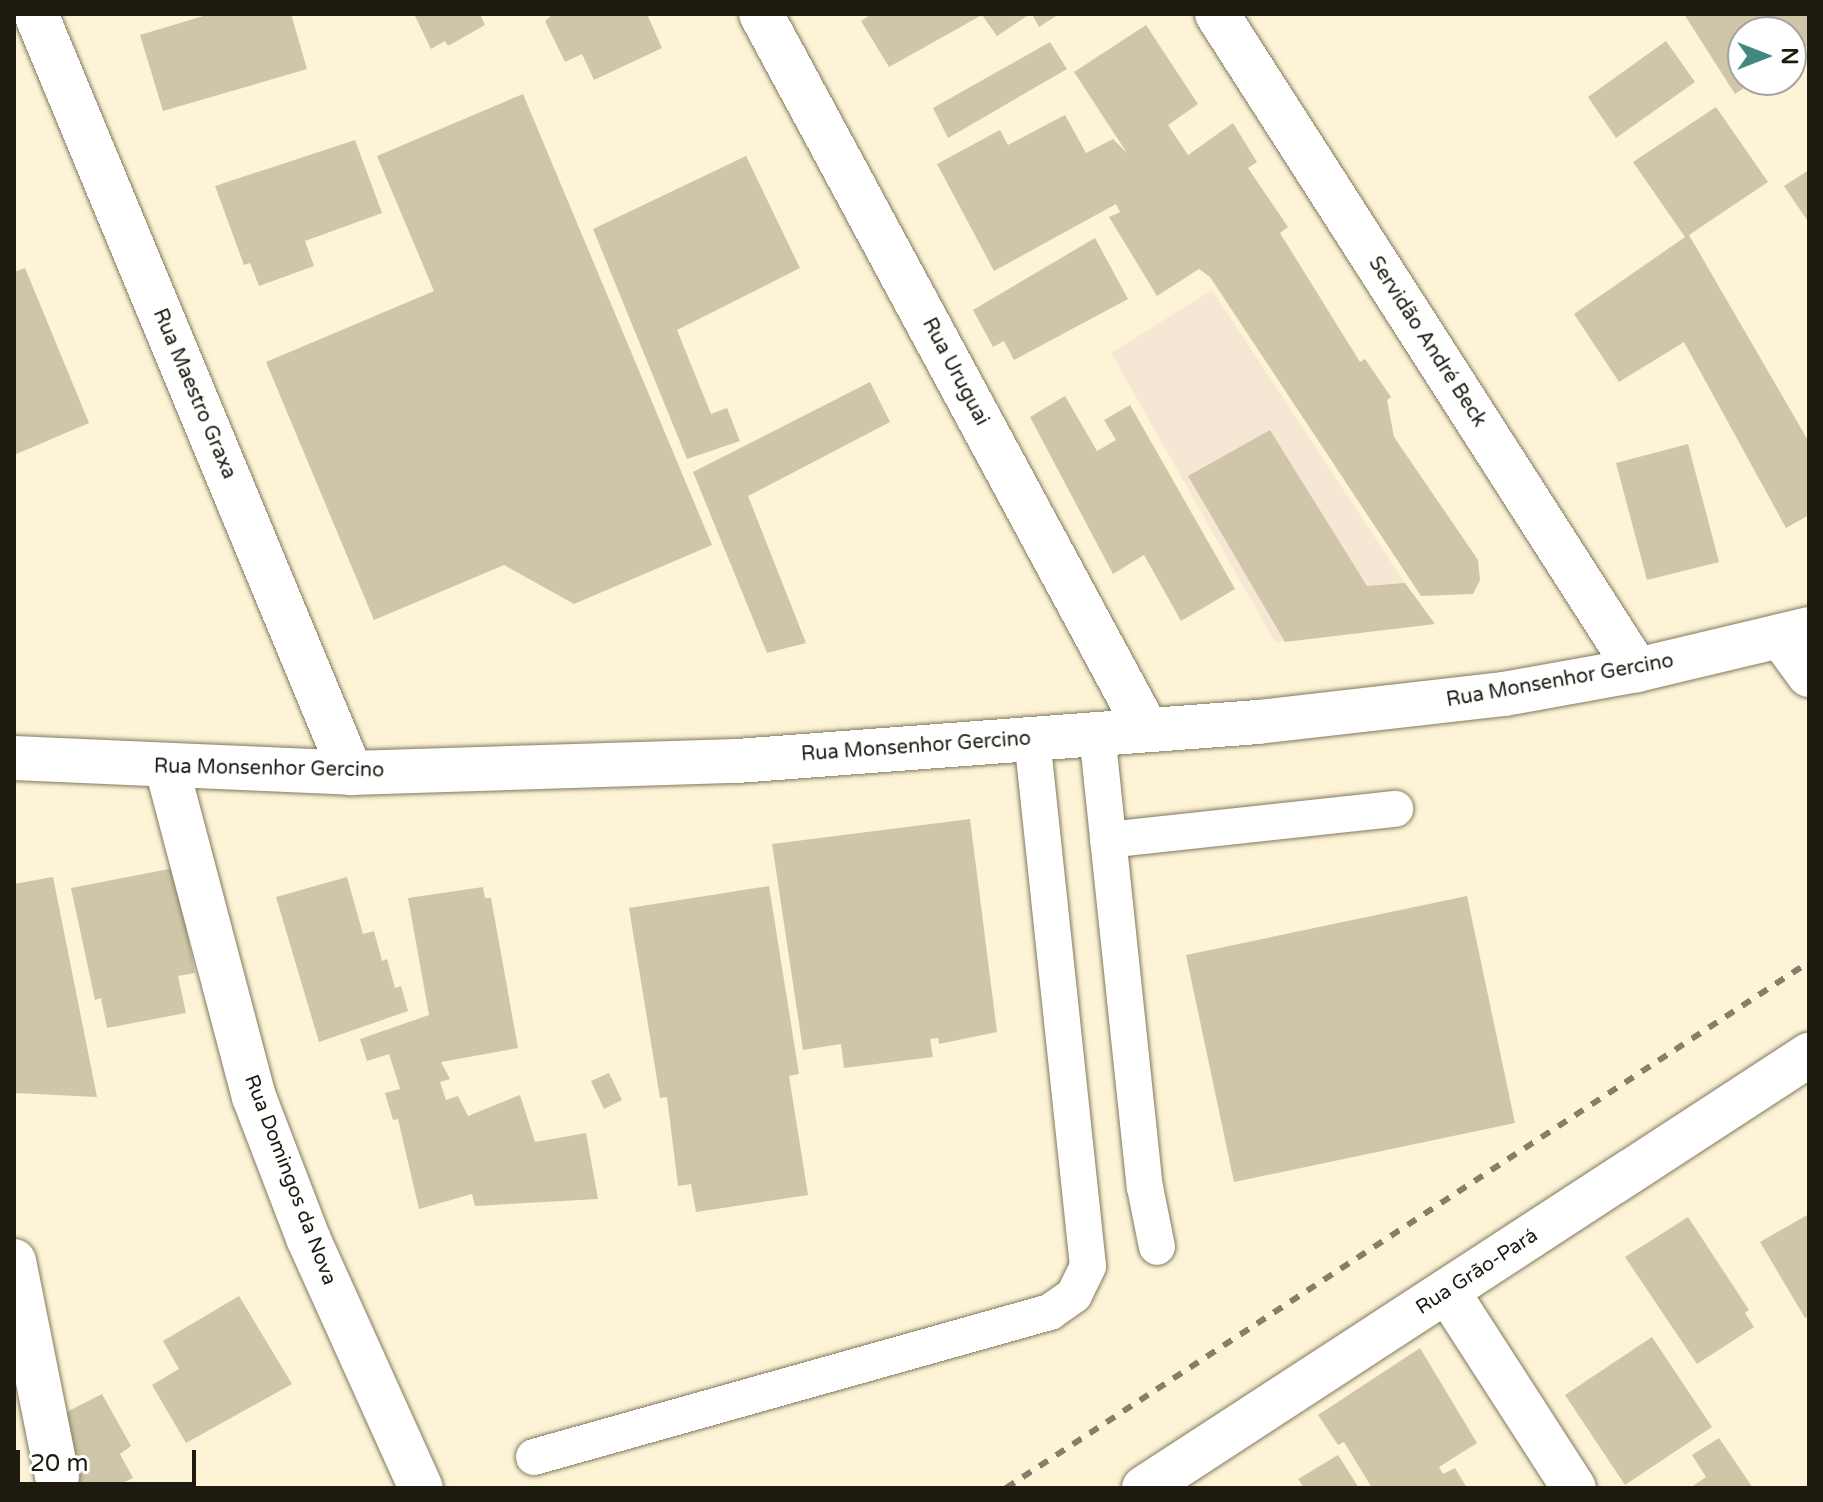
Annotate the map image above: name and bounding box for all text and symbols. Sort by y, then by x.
north arrow [1727,16,1807,96]
text: N [1776,47,1802,65]
street label: Servidão André Beck [1363,252,1491,432]
street label: Rua Maestro Graxa [147,305,241,483]
street label: Rua Uruguai [917,314,993,430]
street label: Rua Monsenhor Gercino [1444,649,1676,713]
street label: Rua Monsenhor Gercino [800,727,1032,767]
street label: Rua Monsenhor Gercino [154,755,384,783]
street label: Rua Domingos da Nova [239,1071,341,1289]
street label: Rua Grão-Pará [1412,1224,1542,1320]
scale bar [20,1434,200,1484]
text: 20 m [30,1449,88,1478]

